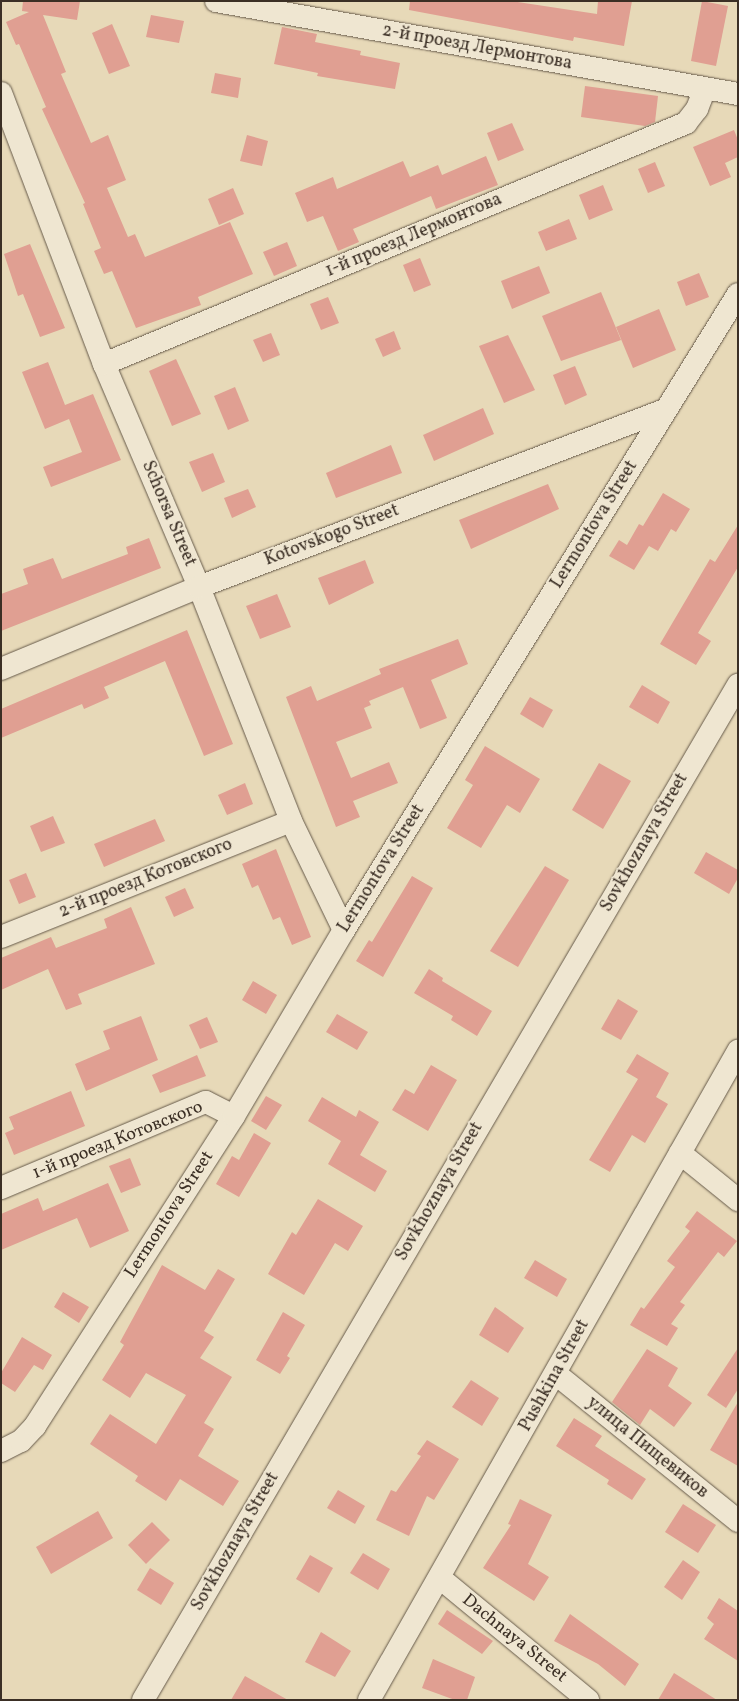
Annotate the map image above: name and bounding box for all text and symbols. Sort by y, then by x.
street label: 2-й проезд Лермонтова [380,21,574,75]
street label: 1-й проезд Лермонтова [323,189,505,283]
street label: Lermontova Street [547,457,643,593]
street label: Schorsa Street [136,458,200,570]
street label: Kotovskogo Street [262,500,402,572]
street label: Sovkhoznaya Street [596,770,694,916]
street label: Lermontova Street [334,801,430,937]
street label: 2-й проезд Котовского [56,834,236,924]
street label: 1-й проезд Котовского [30,1097,206,1185]
street label: Sovkhoznaya Street [391,1119,489,1265]
street label: Lermontova Street [121,1147,219,1283]
street label: Pushkina Street [515,1316,595,1436]
street label: улица Пищевиков [582,1392,712,1504]
street label: Sovkhoznaya Street [187,1469,285,1615]
street label: Dachnaya Street [457,1590,571,1688]

